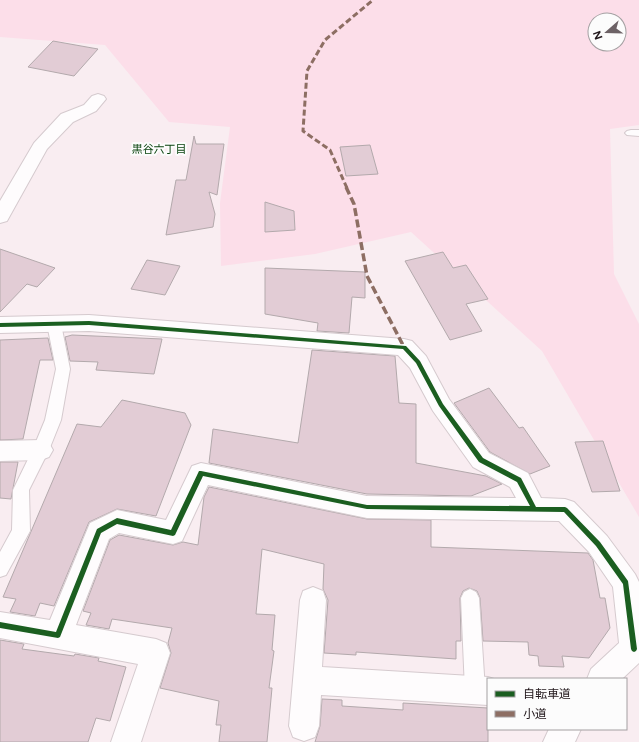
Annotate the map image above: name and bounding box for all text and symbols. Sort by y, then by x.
north arrow [587,12,627,52]
text: N [591,29,606,41]
district label: 黒谷六丁目 [132,143,187,156]
legend [487,678,627,730]
text: 自転車道 [523,687,571,701]
text: 小道 [523,707,547,721]

